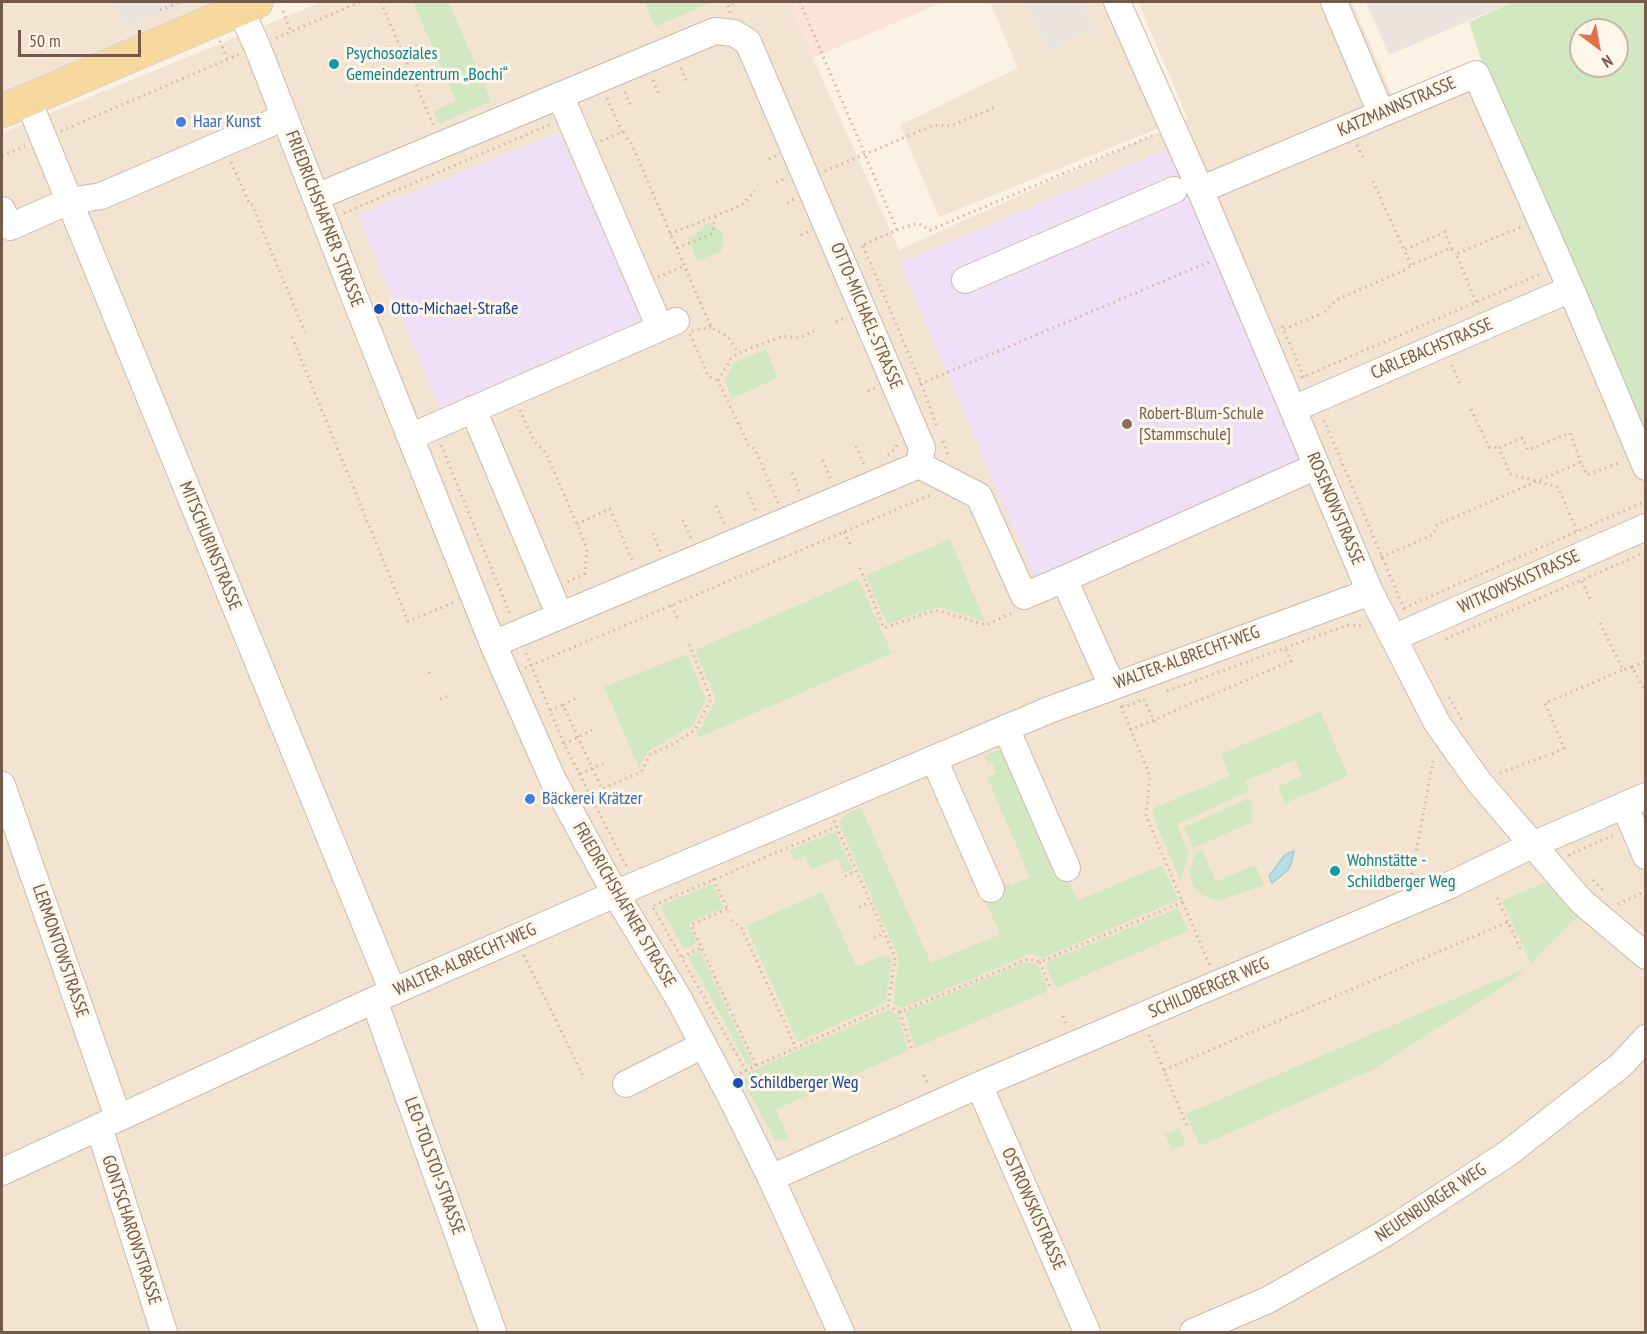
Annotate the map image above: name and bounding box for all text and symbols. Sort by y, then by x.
scale bar [21,18,144,56]
north arrow [1569,18,1629,78]
text: 50 m [29,29,61,52]
place label: Psychosoziales Gemeindezentrum „Bochi“ [346,43,508,86]
text: N [1599,51,1616,72]
marker: Psychosoziales Gemeindezentrum „Bochi“ [327,57,341,71]
street label: KATZMANNSTRASSE [1335,72,1459,142]
place label: Haar Kunst [193,111,261,133]
marker: Haar Kunst [174,115,188,129]
street label: FRIEDRICHSHAFNER STRASSE [280,128,368,310]
street label: OTTO-MICHAEL-STRASSE [825,239,907,393]
place label: Otto-Michael-Straße [391,298,518,320]
marker: Otto-Michael-Straße [372,302,386,316]
street label: CARLEBACHSTRASSE [1368,314,1496,384]
place label: Robert-Blum-Schule [Stammschule] [1139,403,1264,446]
marker: Robert-Blum-Schule [Stammschule] [1120,417,1134,431]
street label: ROSENOWSTRASSE [1302,449,1368,569]
street label: MITSCHURINSTRASSE [174,479,246,613]
street label: WITKOWSKISTRASSE [1455,546,1583,618]
street label: WALTER-ALBRECHT-WEG [1111,622,1263,694]
place label: Bäckerei Krätzer [542,788,643,810]
marker: Bäckerei Krätzer [523,792,537,806]
street label: FRIEDRICHSHAFNER STRASSE [568,819,680,991]
place label: Wohnstätte - Schildberger Weg [1347,850,1456,892]
marker: Wohnstätte - Schildberger Weg [1328,864,1342,878]
street label: LERMONTOWSTRASSE [27,882,93,1020]
street label: WALTER-ALBRECHT-WEG [390,919,540,1001]
street label: SCHILDBERGER WEG [1146,953,1272,1023]
place label: Schildberger Weg [750,1072,859,1094]
marker: Schildberger Weg [731,1076,745,1090]
street label: LEO-TOLSTOI-STRASSE [399,1094,469,1238]
street label: OSTROWSKISTRASSE [996,1144,1070,1274]
street label: GONTSCHAROWSTRASSE [97,1152,165,1308]
street label: NEUENBURGER WEG [1371,1159,1491,1247]

